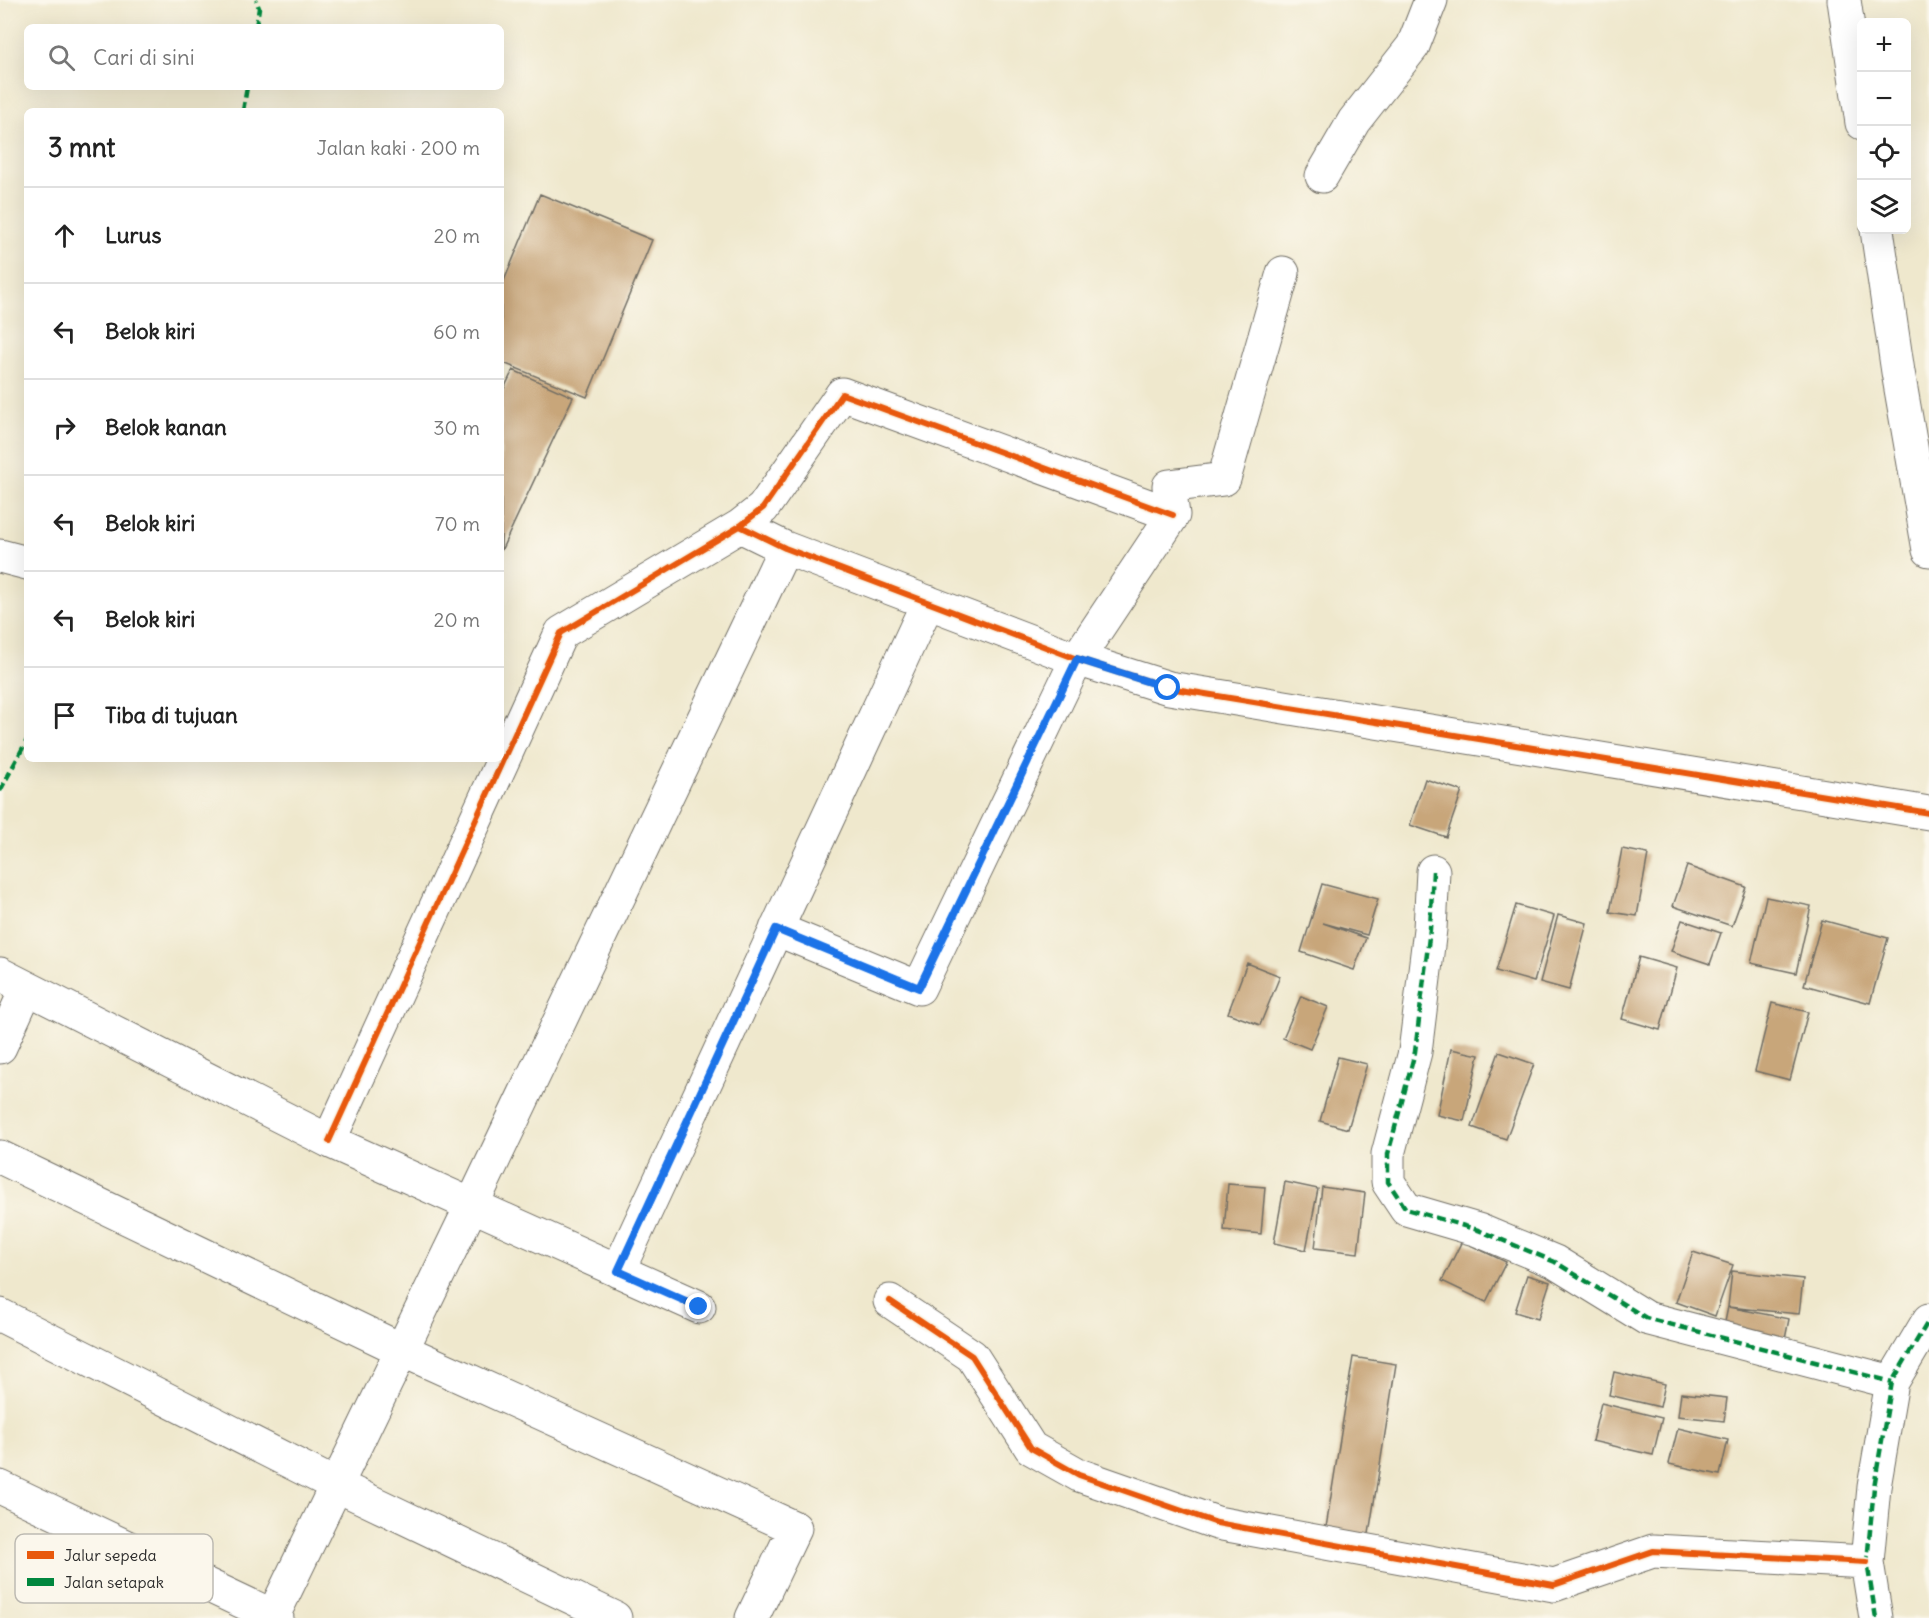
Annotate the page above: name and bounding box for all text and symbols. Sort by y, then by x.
map controls [1857,18,1911,234]
button: + [1857,18,1911,72]
search box [24,24,504,90]
icon: search [45,41,78,74]
text: Cari di sini [93,43,195,71]
button: − [1857,72,1911,126]
button: locate [1857,126,1911,180]
text: 3 mnt [48,131,115,164]
text: Jalan kaki · 200 m [317,135,480,160]
button: layers [1857,180,1911,234]
icon: ahead [48,219,81,252]
text: Lurus [105,221,161,249]
text: 20 m [434,223,480,248]
icon: left [48,315,81,348]
text: Belok kiri [105,317,195,345]
text: 60 m [433,319,480,344]
icon: right [48,411,81,444]
text: Belok kanan [105,413,227,441]
text: 30 m [433,415,480,440]
icon: left [48,507,81,540]
text: Belok kiri [105,509,195,537]
text: 70 m [435,511,480,536]
icon: left [48,603,81,636]
text: Belok kiri [105,605,195,633]
text: 20 m [434,607,480,632]
route start [1154,674,1180,700]
icon: arrive [48,699,81,732]
text: Tiba di tujuan [105,701,238,729]
route end [685,1293,711,1319]
legend [15,1534,213,1603]
text: Jalur sepeda [64,1545,157,1565]
text: Jalan setapak [64,1572,164,1592]

